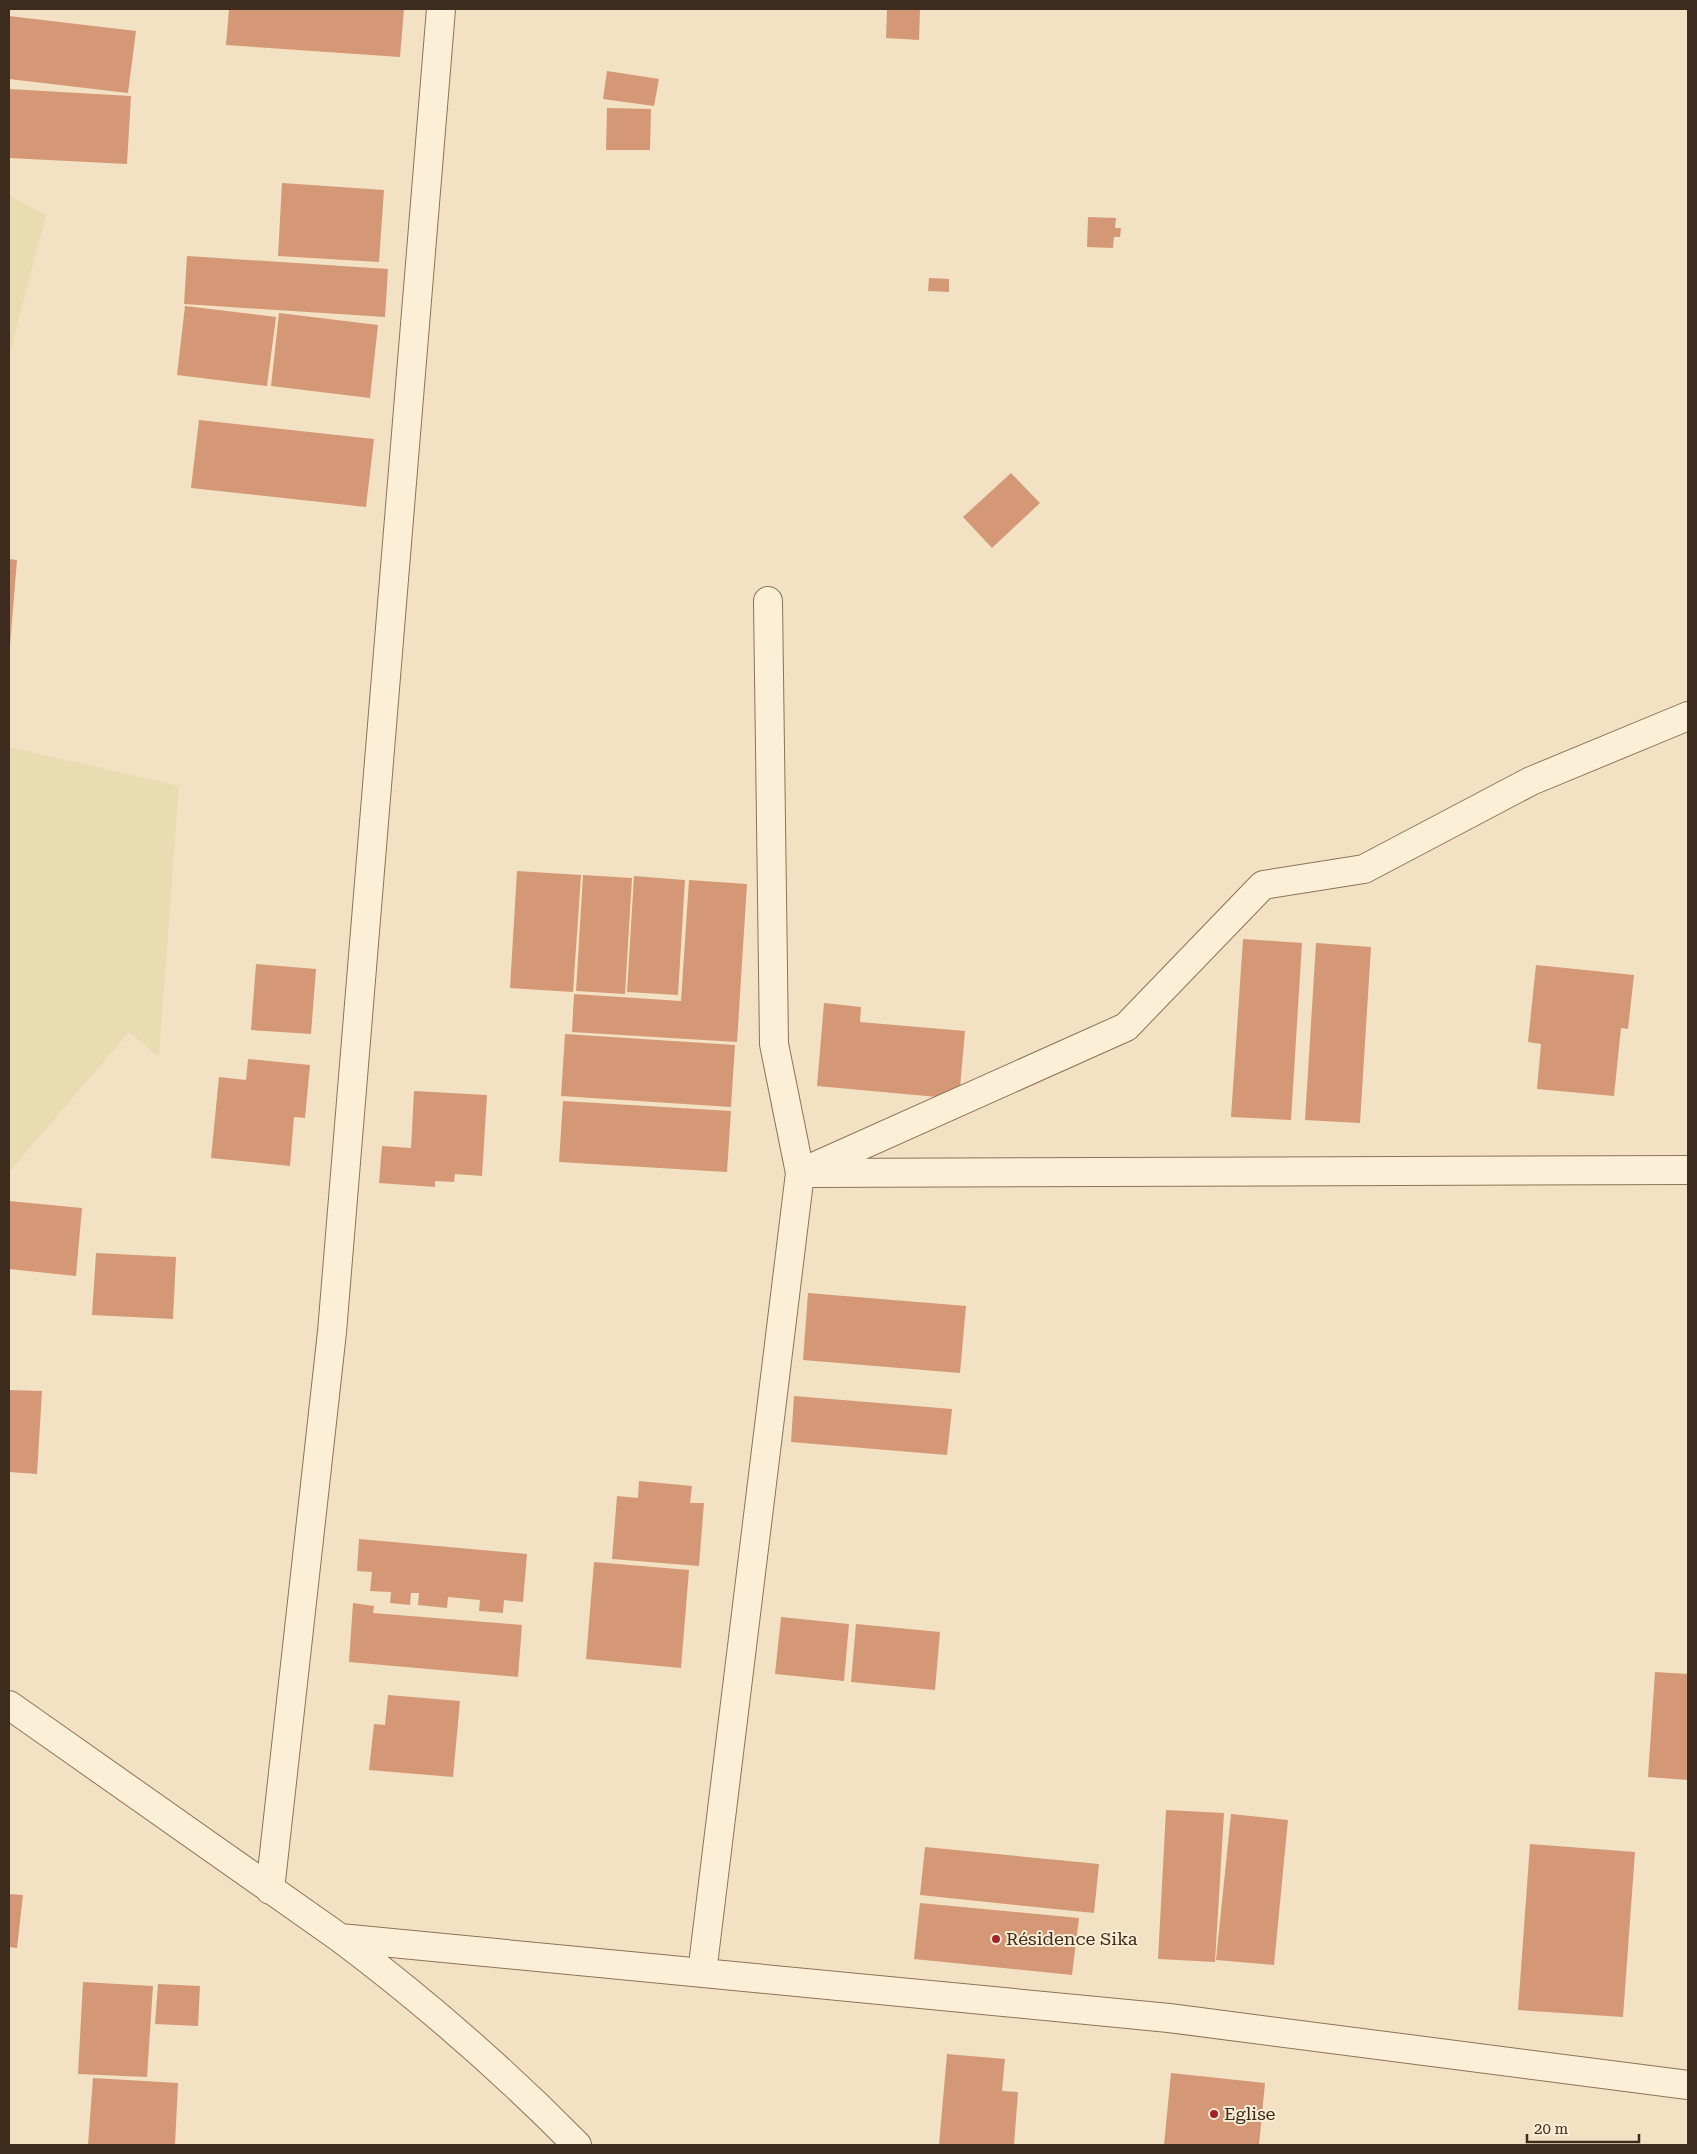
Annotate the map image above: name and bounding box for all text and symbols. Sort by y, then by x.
place label: Résidence Sika [1006,1928,1138,1949]
marker: Résidence Sika [990,1933,1002,1945]
place label: Eglise [1224,2103,1276,2124]
marker: Eglise [1208,2108,1220,2120]
scale bar [1527,2112,1640,2144]
text: 20 m [1534,2120,1569,2138]

